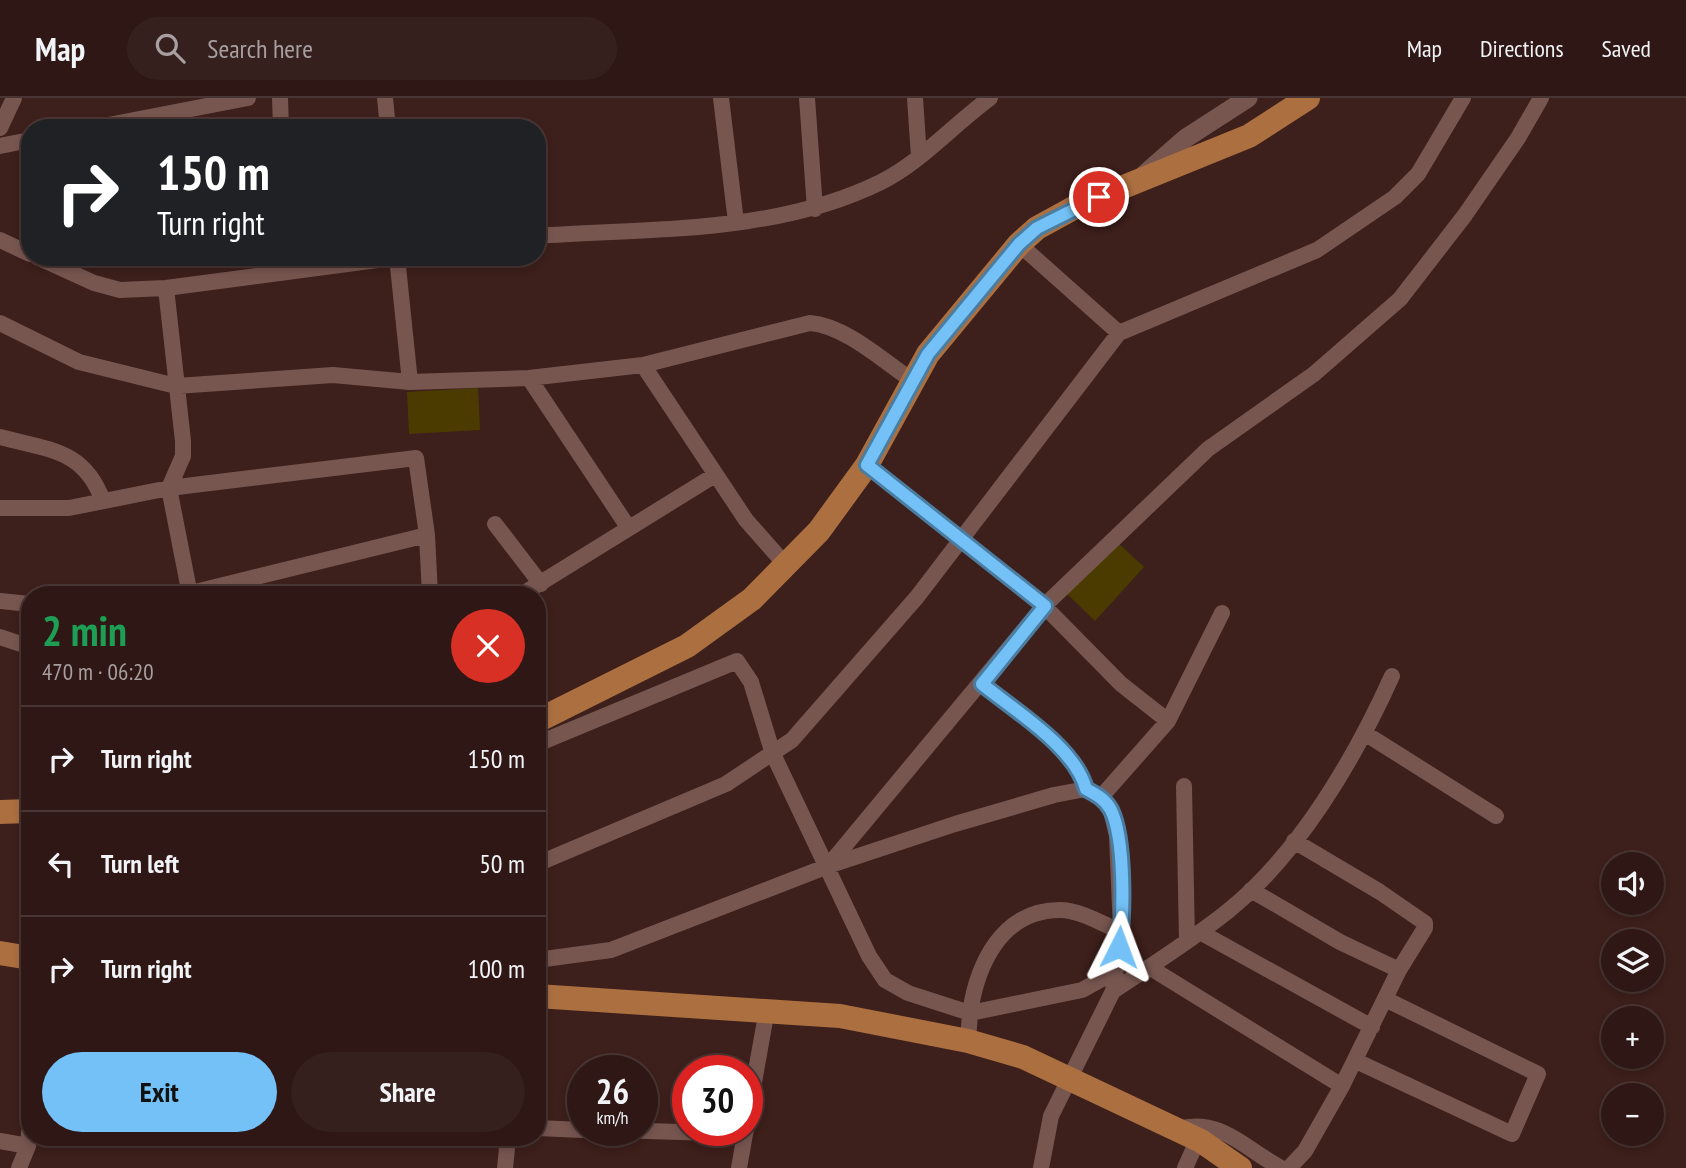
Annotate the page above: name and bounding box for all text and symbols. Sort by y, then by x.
search box [127,17,617,80]
text: Map [35,27,85,70]
icon: search [151,29,189,67]
text: Search here [207,32,313,65]
text: Map [1407,33,1442,64]
text: Directions [1480,33,1564,64]
text: Saved [1602,33,1651,64]
text: 150 m [157,140,270,204]
icon: right [42,147,133,238]
pin [1069,167,1129,227]
icon: arrive [1080,178,1118,216]
text: Turn right [157,202,265,244]
text: 2 min [42,603,127,658]
button: close [451,609,525,683]
text: 470 m · 06:20 [42,657,154,686]
icon: right [42,740,80,778]
text: Turn right [101,742,192,775]
text: 150 m [467,742,525,775]
icon: left [42,845,80,883]
text: Turn left [101,847,179,880]
text: 50 m [479,847,525,880]
map controls [1601,852,1664,1146]
button: sound [1601,852,1664,915]
position arrow [1082,910,1156,984]
button: layers [1601,929,1664,992]
icon: right [42,950,80,988]
text: Turn right [101,952,192,985]
text: 100 m [467,952,525,985]
button: + [1601,1006,1664,1069]
button: Exit [42,1052,277,1132]
button: Share [291,1052,525,1132]
speed limit sign: 30 [672,1055,763,1146]
text: 26 [596,1068,629,1114]
button: − [1601,1083,1664,1146]
text: km/h [597,1106,628,1129]

